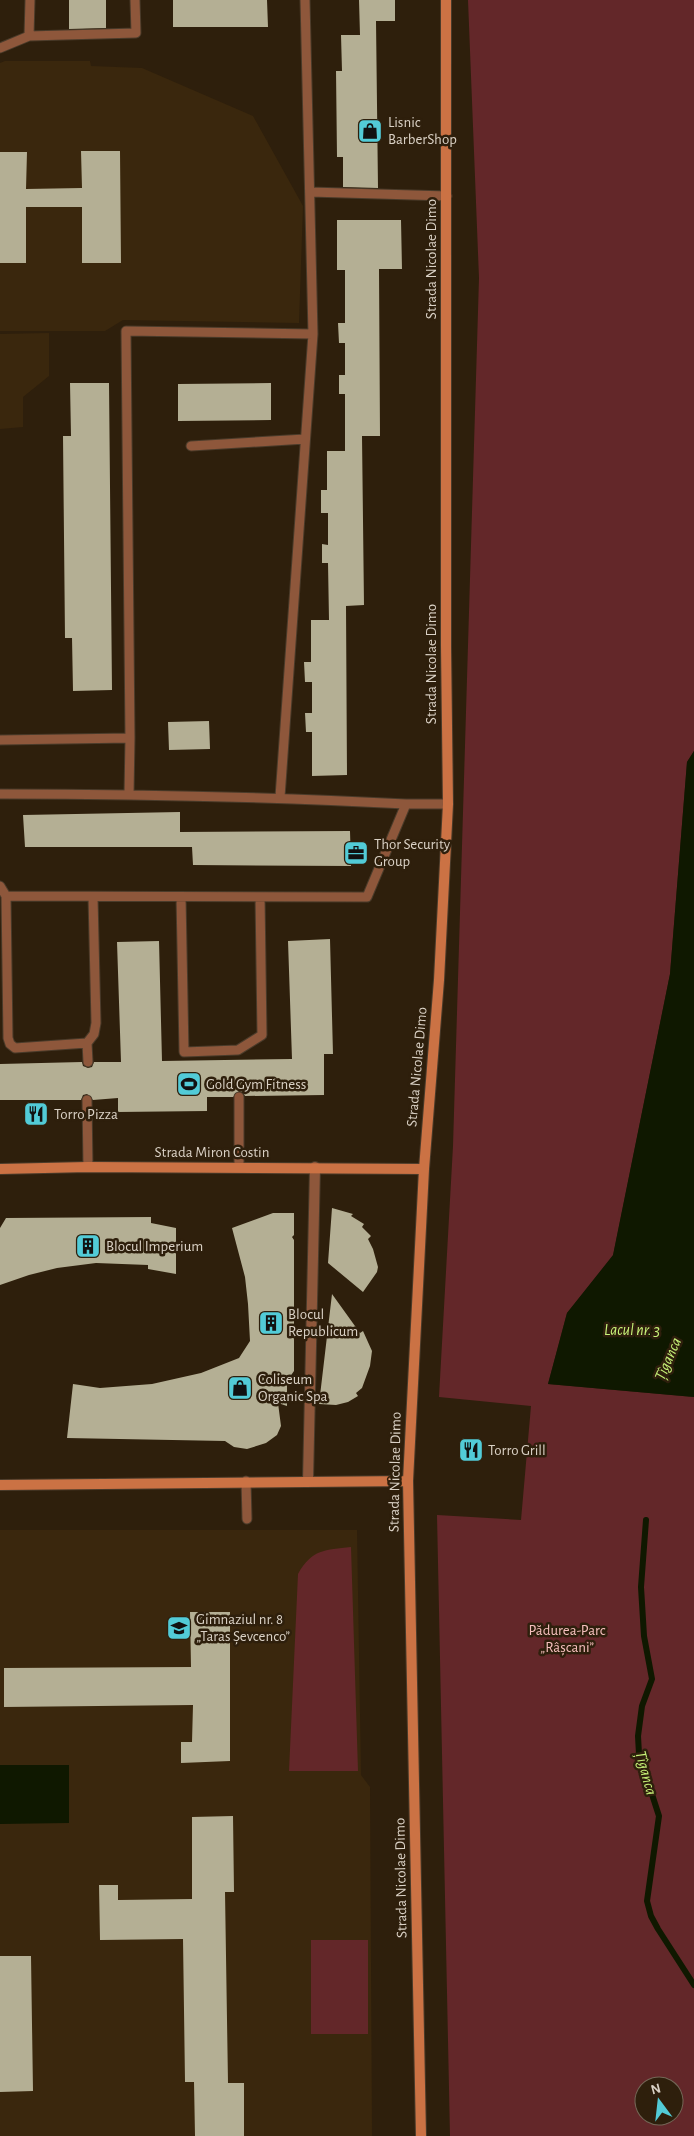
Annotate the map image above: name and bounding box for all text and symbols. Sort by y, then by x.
place label: Lisnic BarberShop [388,115,457,147]
shop icon: Lisnic BarberShop [357,118,383,144]
street label: Strada Nicolae Dimo [424,199,439,319]
street label: Strada Nicolae Dimo [424,604,439,724]
place label: Thor Security Group [374,837,451,869]
office icon: Thor Security Group [343,840,369,866]
street label: Strada Nicolae Dimo [404,1006,430,1128]
sports icon: Gold Gym Fitness [176,1071,202,1097]
place label: Gold Gym Fitness [206,1077,306,1092]
restaurant icon: Torro Pizza [23,1101,49,1127]
place label: Torro Pizza [54,1107,118,1122]
street label: Strada Miron Costin [155,1145,269,1160]
building icon: Blocul Imperium [75,1233,101,1259]
place label: Blocul Imperium [106,1239,203,1254]
place label: Blocul Republicum [288,1307,358,1339]
building icon: Blocul Republicum [258,1310,284,1336]
water label: Lacul nr. 3 [604,1322,660,1338]
water label: Țîganca [652,1335,686,1384]
place label: Coliseum Organic Spa [258,1372,328,1404]
shop icon: Coliseum Organic Spa [227,1375,253,1401]
street label: Strada Nicolae Dimo [386,1412,404,1532]
restaurant icon: Torro Grill [458,1437,484,1463]
place label: Torro Grill [488,1443,546,1458]
place label: Gimnaziul nr. 8 „Taras Șevcenco” [196,1612,290,1645]
school or university icon: Gimnaziul nr. 8 „Taras Șevcenco” [166,1615,192,1641]
park label: Pădurea-Parc „Râșcani” [528,1623,606,1656]
water label: Țîganca [631,1749,660,1797]
street label: Strada Nicolae Dimo [392,1818,410,1938]
north arrow [634,2076,684,2126]
text: N [649,2081,662,2097]

